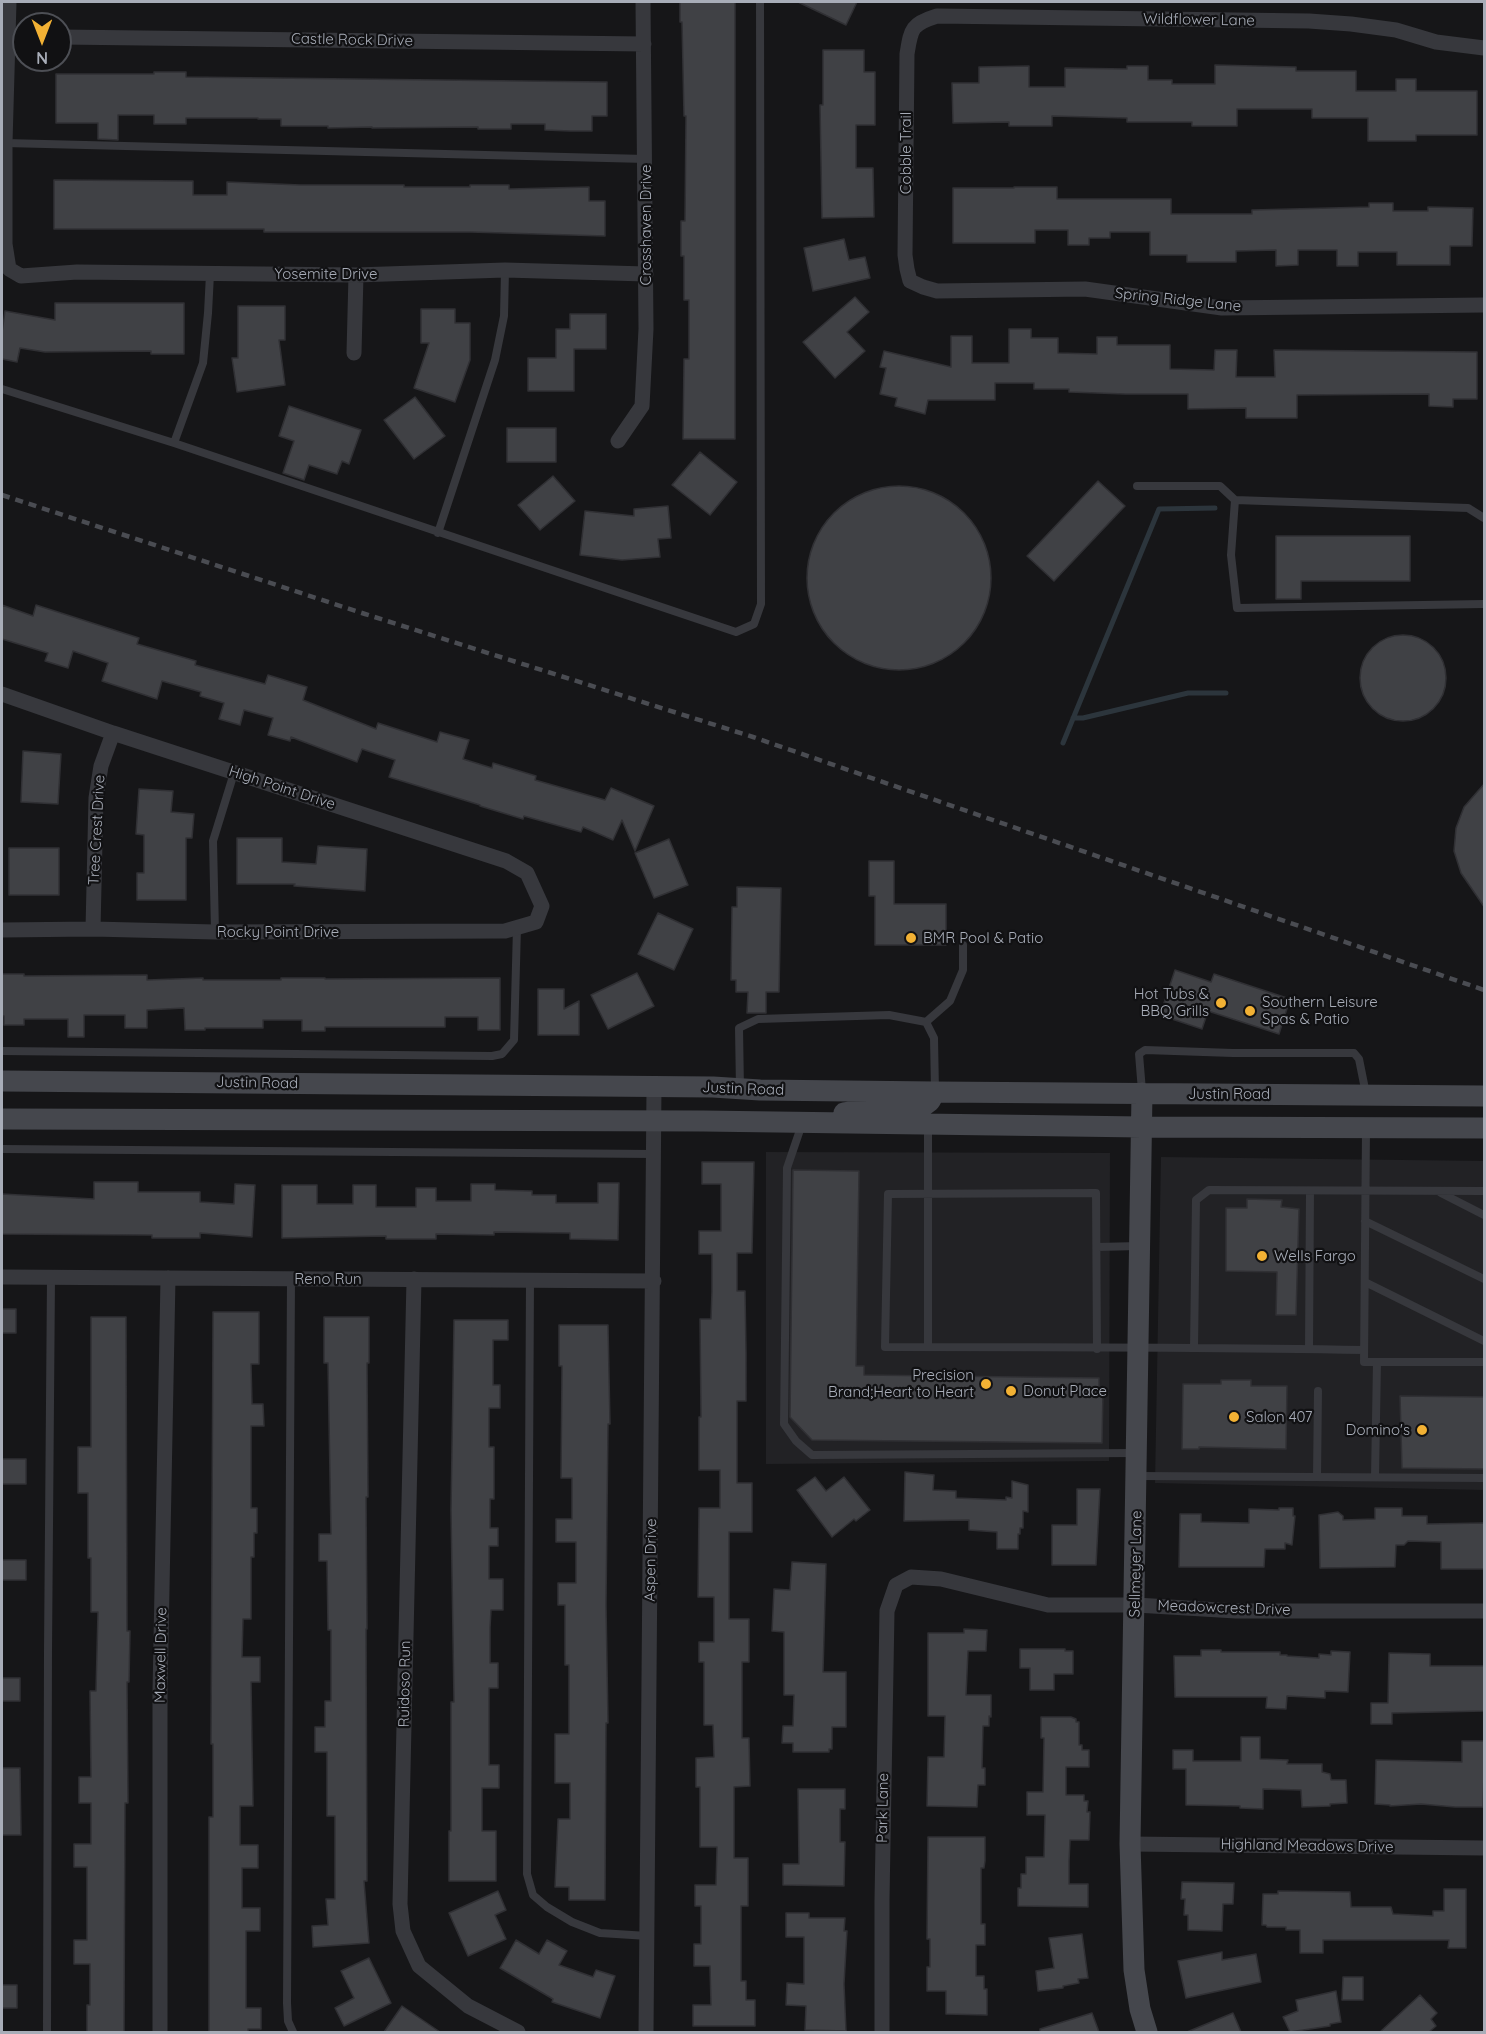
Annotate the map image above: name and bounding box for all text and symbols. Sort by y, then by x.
street label: Wildflower Lane [1143,10,1255,30]
north arrow [12,12,72,72]
street label: Castle Rock Drive [291,30,413,50]
text: N [36,48,48,68]
street label: Cobble Trail [897,112,915,194]
street label: Crosshaven Drive [637,164,655,286]
street label: Yosemite Drive [275,265,377,283]
street label: Spring Ridge Lane [1114,284,1242,316]
street label: High Point Drive [226,762,338,814]
street label: Tree Crest Drive [85,774,109,886]
street label: Rocky Point Drive [217,923,339,941]
place label: BMR Pool & Patio [923,929,1043,947]
marker: BMR Pool & Patio [904,931,918,945]
place label: Hot Tubs & BBQ Grills [1134,985,1209,1020]
place label: Southern Leisure Spas & Patio [1262,993,1378,1028]
marker: Hot Tubs & BBQ Grills [1214,996,1228,1010]
marker: Southern Leisure Spas & Patio [1243,1004,1257,1018]
street label: Justin Road [216,1073,298,1093]
street label: Justin Road [701,1079,785,1099]
street label: Justin Road [1188,1085,1270,1103]
place label: Wells Fargo [1274,1247,1356,1265]
marker: Wells Fargo [1255,1249,1269,1263]
street label: Reno Run [294,1270,362,1288]
place label: Precision Brand;Heart to Heart [828,1366,974,1401]
marker: Precision Brand;Heart to Heart [979,1377,993,1391]
place label: Donut Place [1023,1382,1107,1400]
marker: Donut Place [1004,1384,1018,1398]
place label: Salon 407 [1246,1408,1312,1426]
marker: Salon 407 [1227,1410,1241,1424]
place label: Domino's [1345,1421,1410,1439]
marker: Domino's [1415,1423,1429,1437]
street label: Sellmeyer Lane [1126,1510,1146,1618]
street label: Aspen Drive [641,1518,661,1602]
street label: Meadowcrest Drive [1157,1597,1291,1619]
street label: Maxwell Drive [151,1607,171,1703]
street label: Ruidoso Run [395,1640,415,1728]
street label: Park Lane [873,1773,893,1843]
street label: Highland Meadows Drive [1220,1835,1394,1857]

